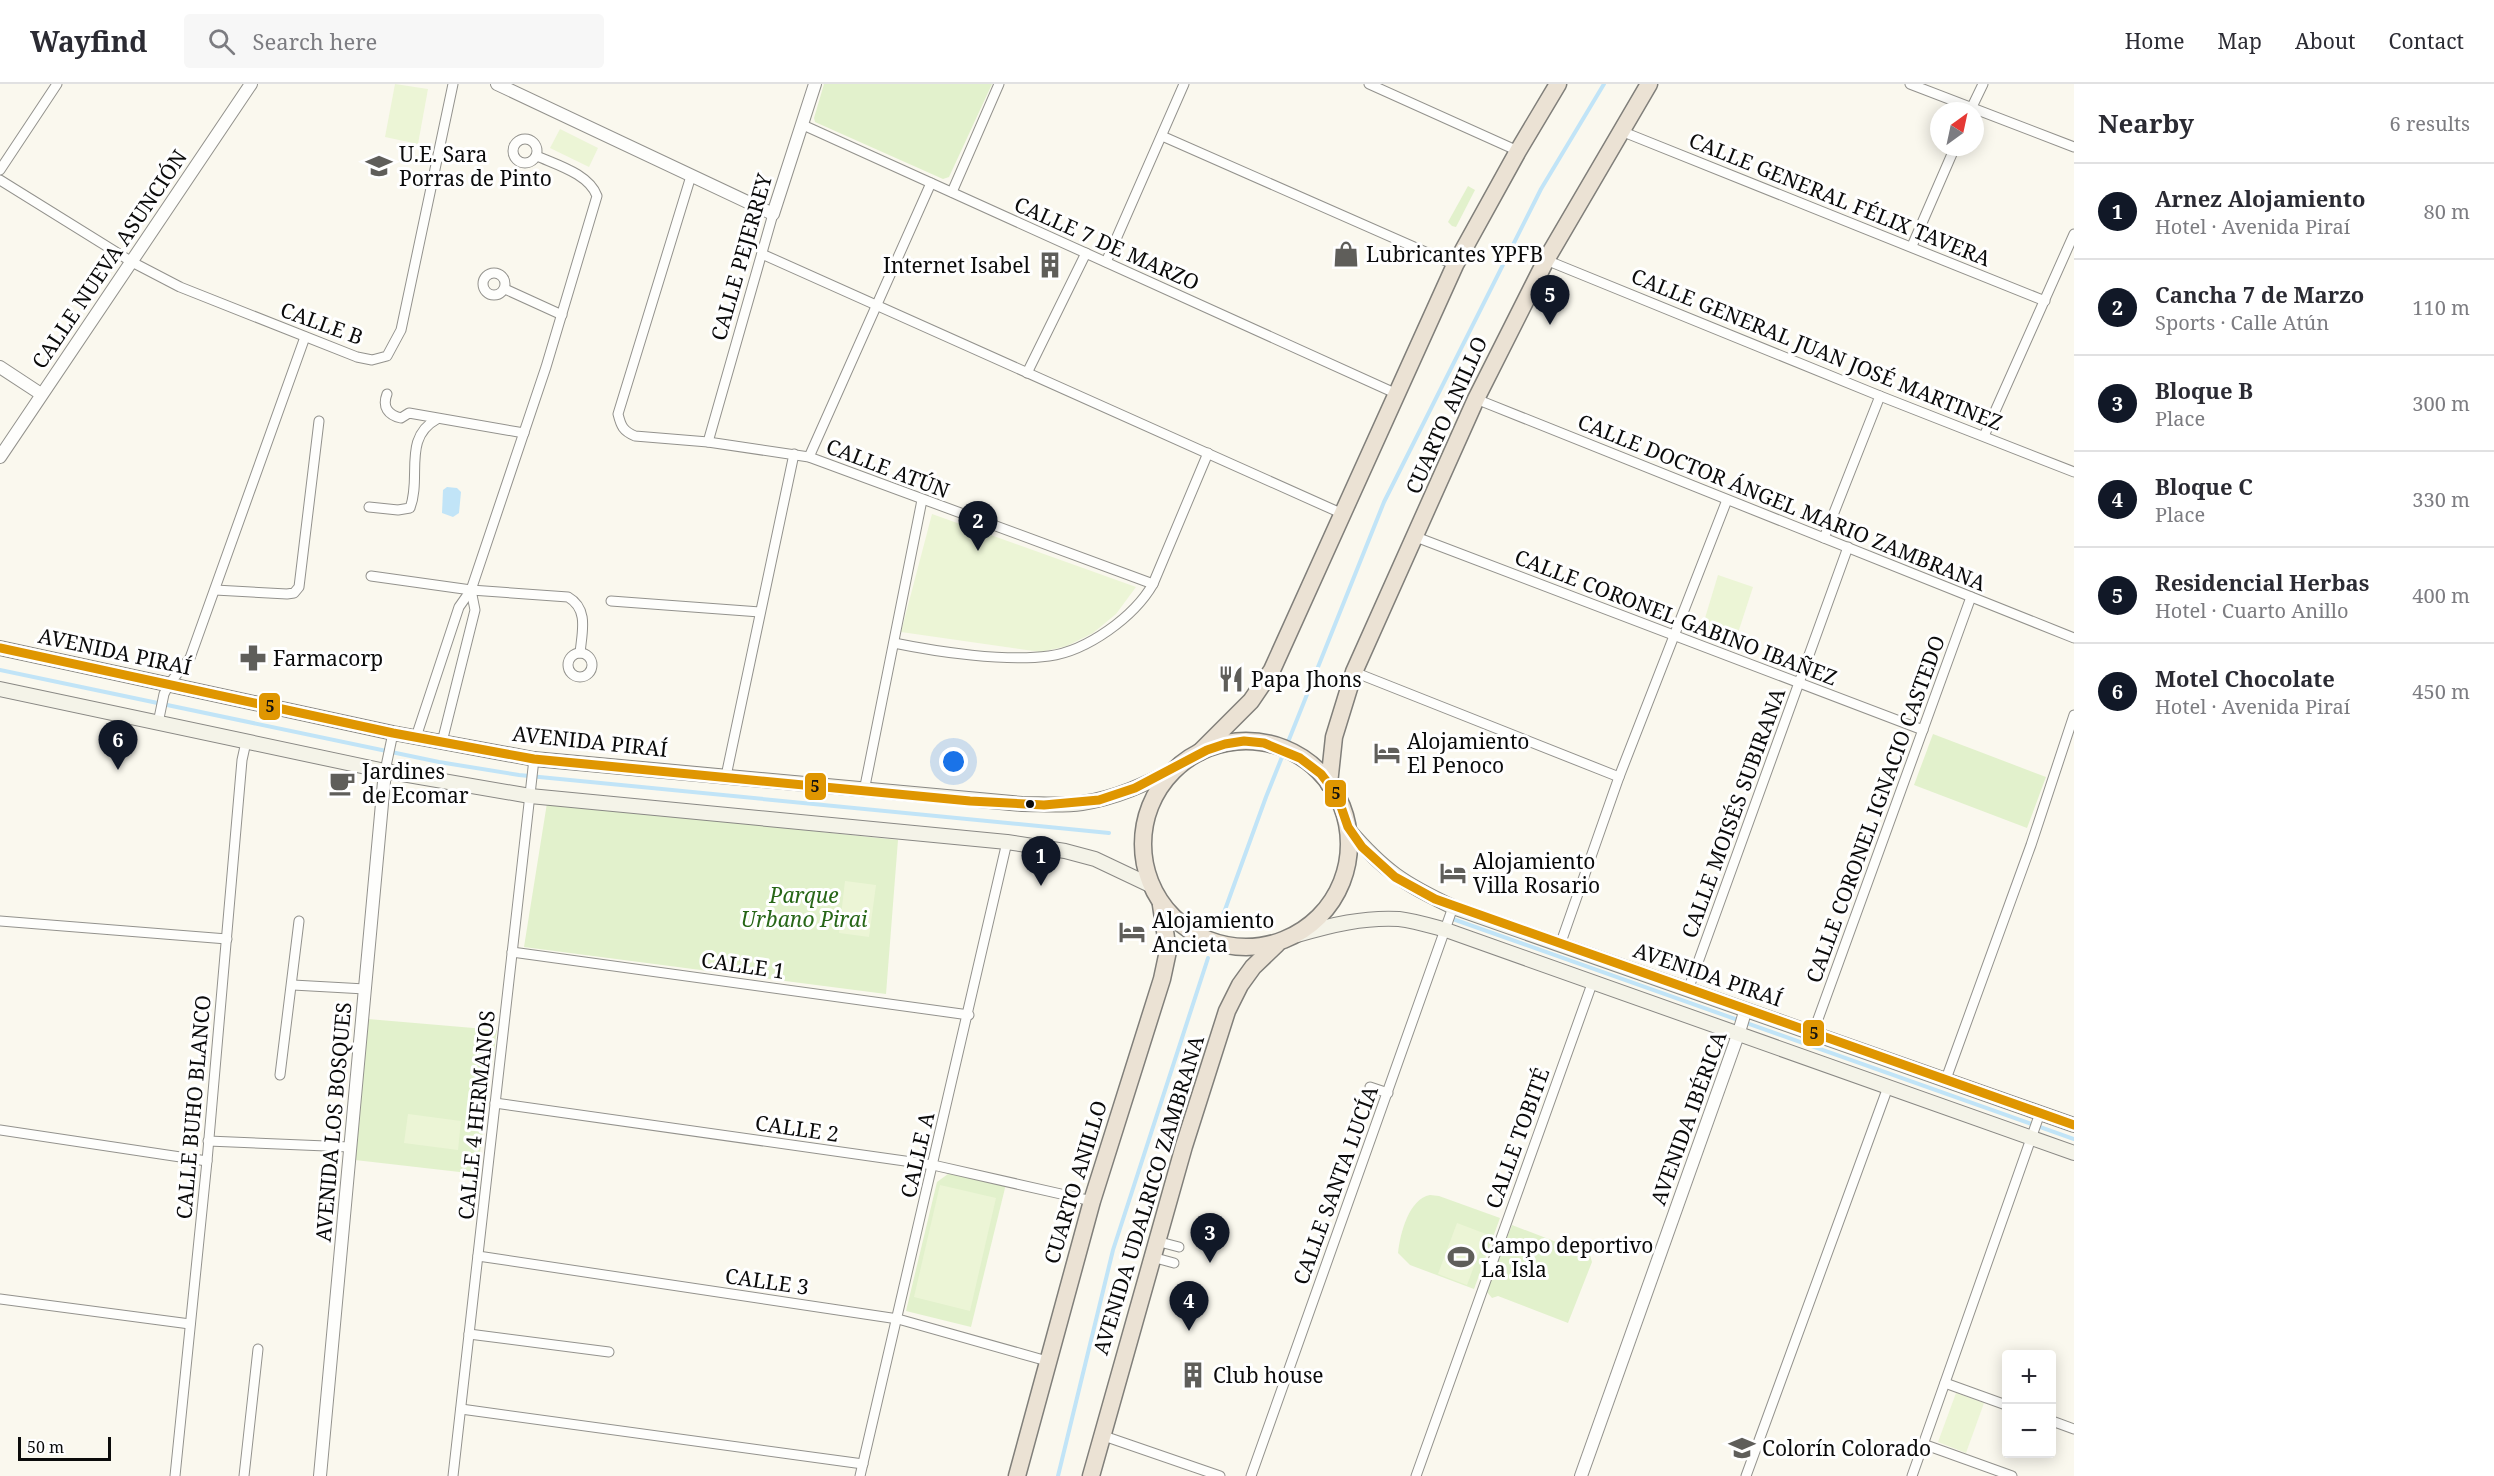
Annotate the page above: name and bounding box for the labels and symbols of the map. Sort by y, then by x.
north arrow [1930,102,1984,156]
street label: CALLE GENERAL FÉLIX TAVERA [1685,126,1995,273]
place label: U.E. Sara Porras de Pinto [399,140,552,192]
street label: CALLE NUEVA ASUNCIÓN [25,144,193,374]
school or university icon: U.E. Sara Porras de Pinto [364,151,394,181]
street label: CALLE PEJERREY [704,170,778,344]
street label: CALLE 7 DE MARZO [1010,190,1204,296]
shop icon: Lubricantes YPFB [1331,239,1361,269]
place label: Lubricantes YPFB [1366,240,1543,268]
building icon: Internet Isabel [1035,250,1065,280]
place label: Internet Isabel [883,251,1030,279]
street label: CALLE GENERAL JUAN JOSÉ MARTINEZ [1627,261,2007,437]
pin: 5 [1530,276,1570,325]
street label: CALLE B [277,295,367,351]
street label: CUARTO ANILLO [1399,332,1493,498]
street label: CALLE DOCTOR ÁNGEL MARIO ZAMBRANA [1574,407,1990,597]
street label: CALLE ATÚN [822,432,954,504]
pin: 2 [958,502,998,551]
street label: CALLE CORONEL GABINO IBAÑEZ [1511,542,1841,692]
street label: AVENIDA PIRAÍ [36,621,194,681]
street label: CALLE CORONEL IGNACIO CASTEDO [1799,631,1951,987]
pharmacy icon: Farmacorp [238,643,268,673]
place label: Farmacorp [273,644,383,672]
restaurant icon: Papa Jhons [1216,664,1246,694]
place label: Papa Jhons [1251,665,1362,693]
street label: CALLE MOISÉS SUBIRANA [1675,684,1791,942]
line badge: 5 [258,692,281,721]
text: 5 [265,695,275,717]
street label: AVENIDA PIRAÍ [511,719,669,763]
pin: 6 [98,720,138,770]
place label: Alojamiento El Penoco [1407,727,1529,779]
hotel icon: Alojamiento El Penoco [1372,738,1402,768]
your location [939,747,968,776]
place label: Jardines de Ecomar [361,757,469,809]
cafe icon: Jardines de Ecomar [327,768,357,798]
line badge: 5 [804,772,827,801]
text: 5 [810,775,820,797]
line badge: 5 [1324,779,1347,808]
text: 5 [1331,782,1341,804]
unlabelled marker [1024,798,1036,810]
pin: 1 [1022,836,1060,886]
place label: Alojamiento Villa Rosario [1473,847,1600,899]
hotel icon: Alojamiento Villa Rosario [1438,858,1468,888]
park label: Parque Urbano Pirai [741,881,868,933]
place label: Alojamiento Ancieta [1152,906,1274,958]
hotel icon: Alojamiento Ancieta [1117,917,1147,947]
street label: AVENIDA PIRAÍ [1630,935,1786,1013]
street label: CALLE 1 [699,945,787,985]
street label: CALLE BUHO BLANCO [169,994,217,1220]
street label: AVENIDA LOS BOSQUES [309,1001,357,1243]
street label: CALLE 4 HERMANOS [451,1009,501,1221]
line badge: 5 [1802,1019,1825,1047]
text: 5 [1809,1022,1819,1044]
street label: AVENIDA IBÉRICA [1644,1027,1733,1209]
street label: AVENIDA UDALRICO ZAMBRANA [1086,1032,1210,1358]
street label: CALLE TOBITÉ [1479,1064,1555,1212]
street label: CALLE SANTA LUCÍA [1286,1082,1384,1288]
street label: CUARTO ANILLO [1037,1097,1113,1267]
street label: CALLE 2 [753,1108,841,1148]
street label: CALLE A [894,1109,940,1201]
pin: 3 [1190,1214,1230,1263]
place label: Campo deportivo La Isla [1481,1231,1653,1283]
sports icon: Campo deportivo La Isla [1446,1242,1476,1272]
street label: CALLE 3 [723,1261,811,1301]
pin: 4 [1170,1282,1208,1331]
building icon: Club house [1178,1360,1208,1390]
place label: Club house [1213,1361,1324,1389]
school or university icon: Colorín Colorado [1727,1433,1757,1463]
scale bar [18,1434,111,1462]
place label: Colorín Colorado [1762,1434,1931,1462]

